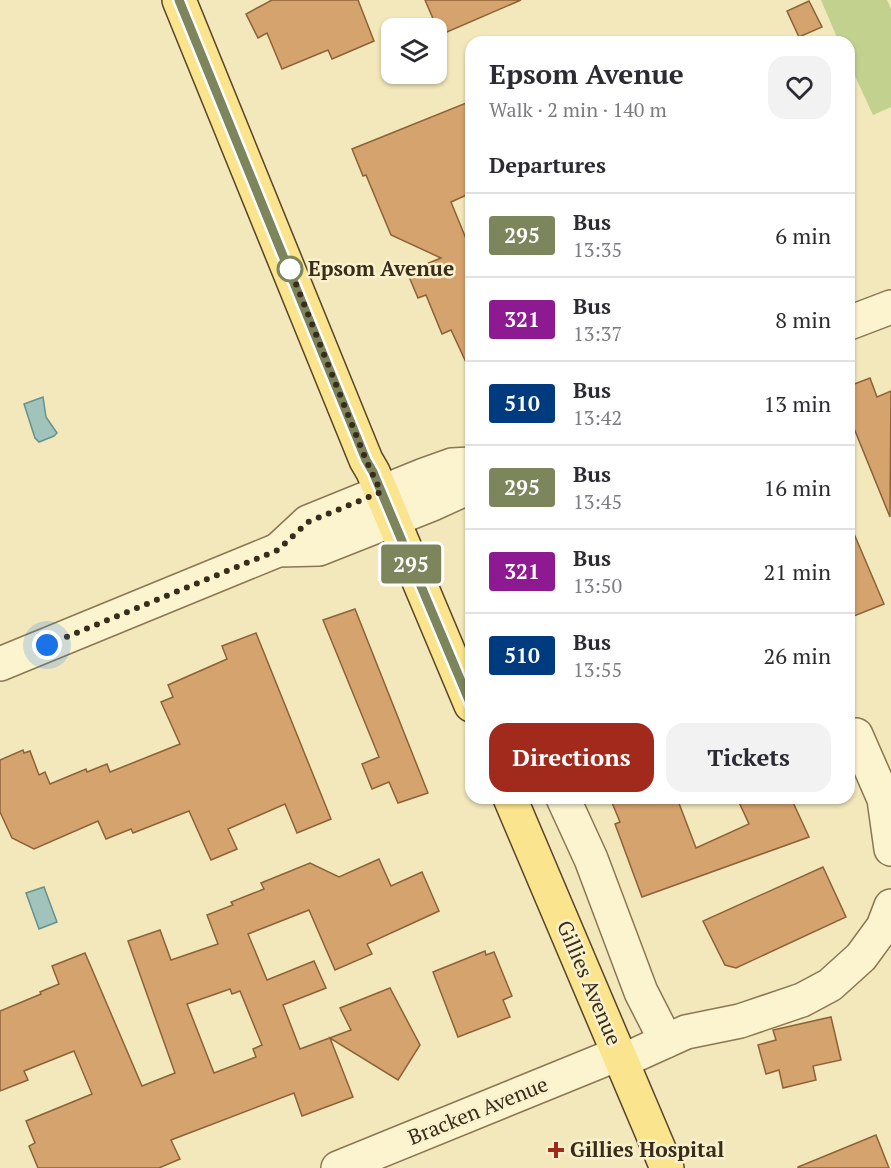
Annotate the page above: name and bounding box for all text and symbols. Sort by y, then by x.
map controls [381,18,447,84]
button: layers [381,18,447,84]
text: Epsom Avenue [489,55,684,92]
button: heart [768,56,831,119]
text: Walk · 2 min · 140 m [489,96,667,123]
text: Departures [489,150,606,179]
text: Bus [573,207,611,236]
text: 295 [504,221,540,249]
text: 6 min [775,221,831,250]
text: 13:35 [573,236,622,263]
place label: Epsom Avenue [308,254,454,282]
marker: Epsom Avenue [277,256,303,282]
text: Bus [573,291,611,320]
text: 321 [504,305,540,333]
text: 8 min [775,305,831,334]
text: 13:37 [573,320,622,347]
text: Bus [573,375,611,404]
text: 510 [504,389,540,417]
text: 13 min [764,389,831,418]
text: 13:42 [573,404,622,431]
text: Bus [573,459,611,488]
text: 295 [504,473,540,501]
text: 16 min [764,473,831,502]
text: 13:45 [573,488,622,515]
text: Bus [573,543,611,572]
line badge: 295 [376,544,446,584]
text: 295 [393,550,429,578]
text: 321 [504,557,540,585]
text: 21 min [764,557,831,586]
text: 13:50 [573,572,622,599]
text: Bus [573,627,611,656]
your location [32,630,62,660]
text: 510 [504,641,540,669]
text: 26 min [764,641,831,670]
text: 13:55 [573,656,622,683]
button: Directions [489,723,654,792]
button: Tickets [666,723,831,792]
street label: Gillies Avenue [551,916,629,1049]
street label: Bracken Avenue [404,1069,552,1151]
place label: Gillies Hospital [570,1135,724,1163]
marker: Gillies Hospital [547,1141,565,1159]

